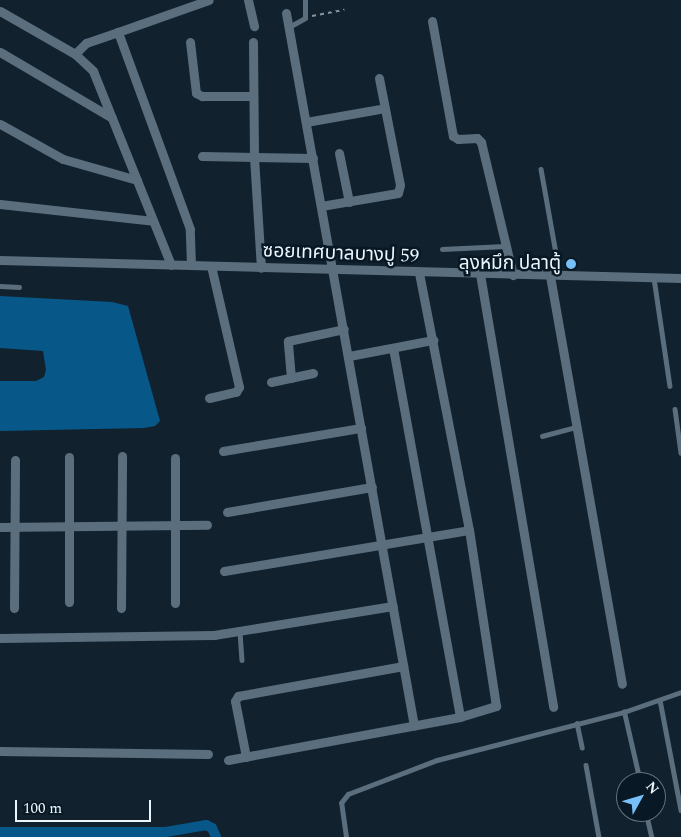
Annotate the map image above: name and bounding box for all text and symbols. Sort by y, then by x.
street label: ซอยเทศบาลบางปู 59 [262,240,420,268]
place label: ลุงหมึก ปลาตู้ [459,253,561,275]
marker: ลุงหมึก ปลาตู้ [565,258,577,270]
north arrow [616,772,666,822]
text: N [641,777,664,799]
scale bar [18,790,154,822]
text: 100 m [23,797,62,820]

